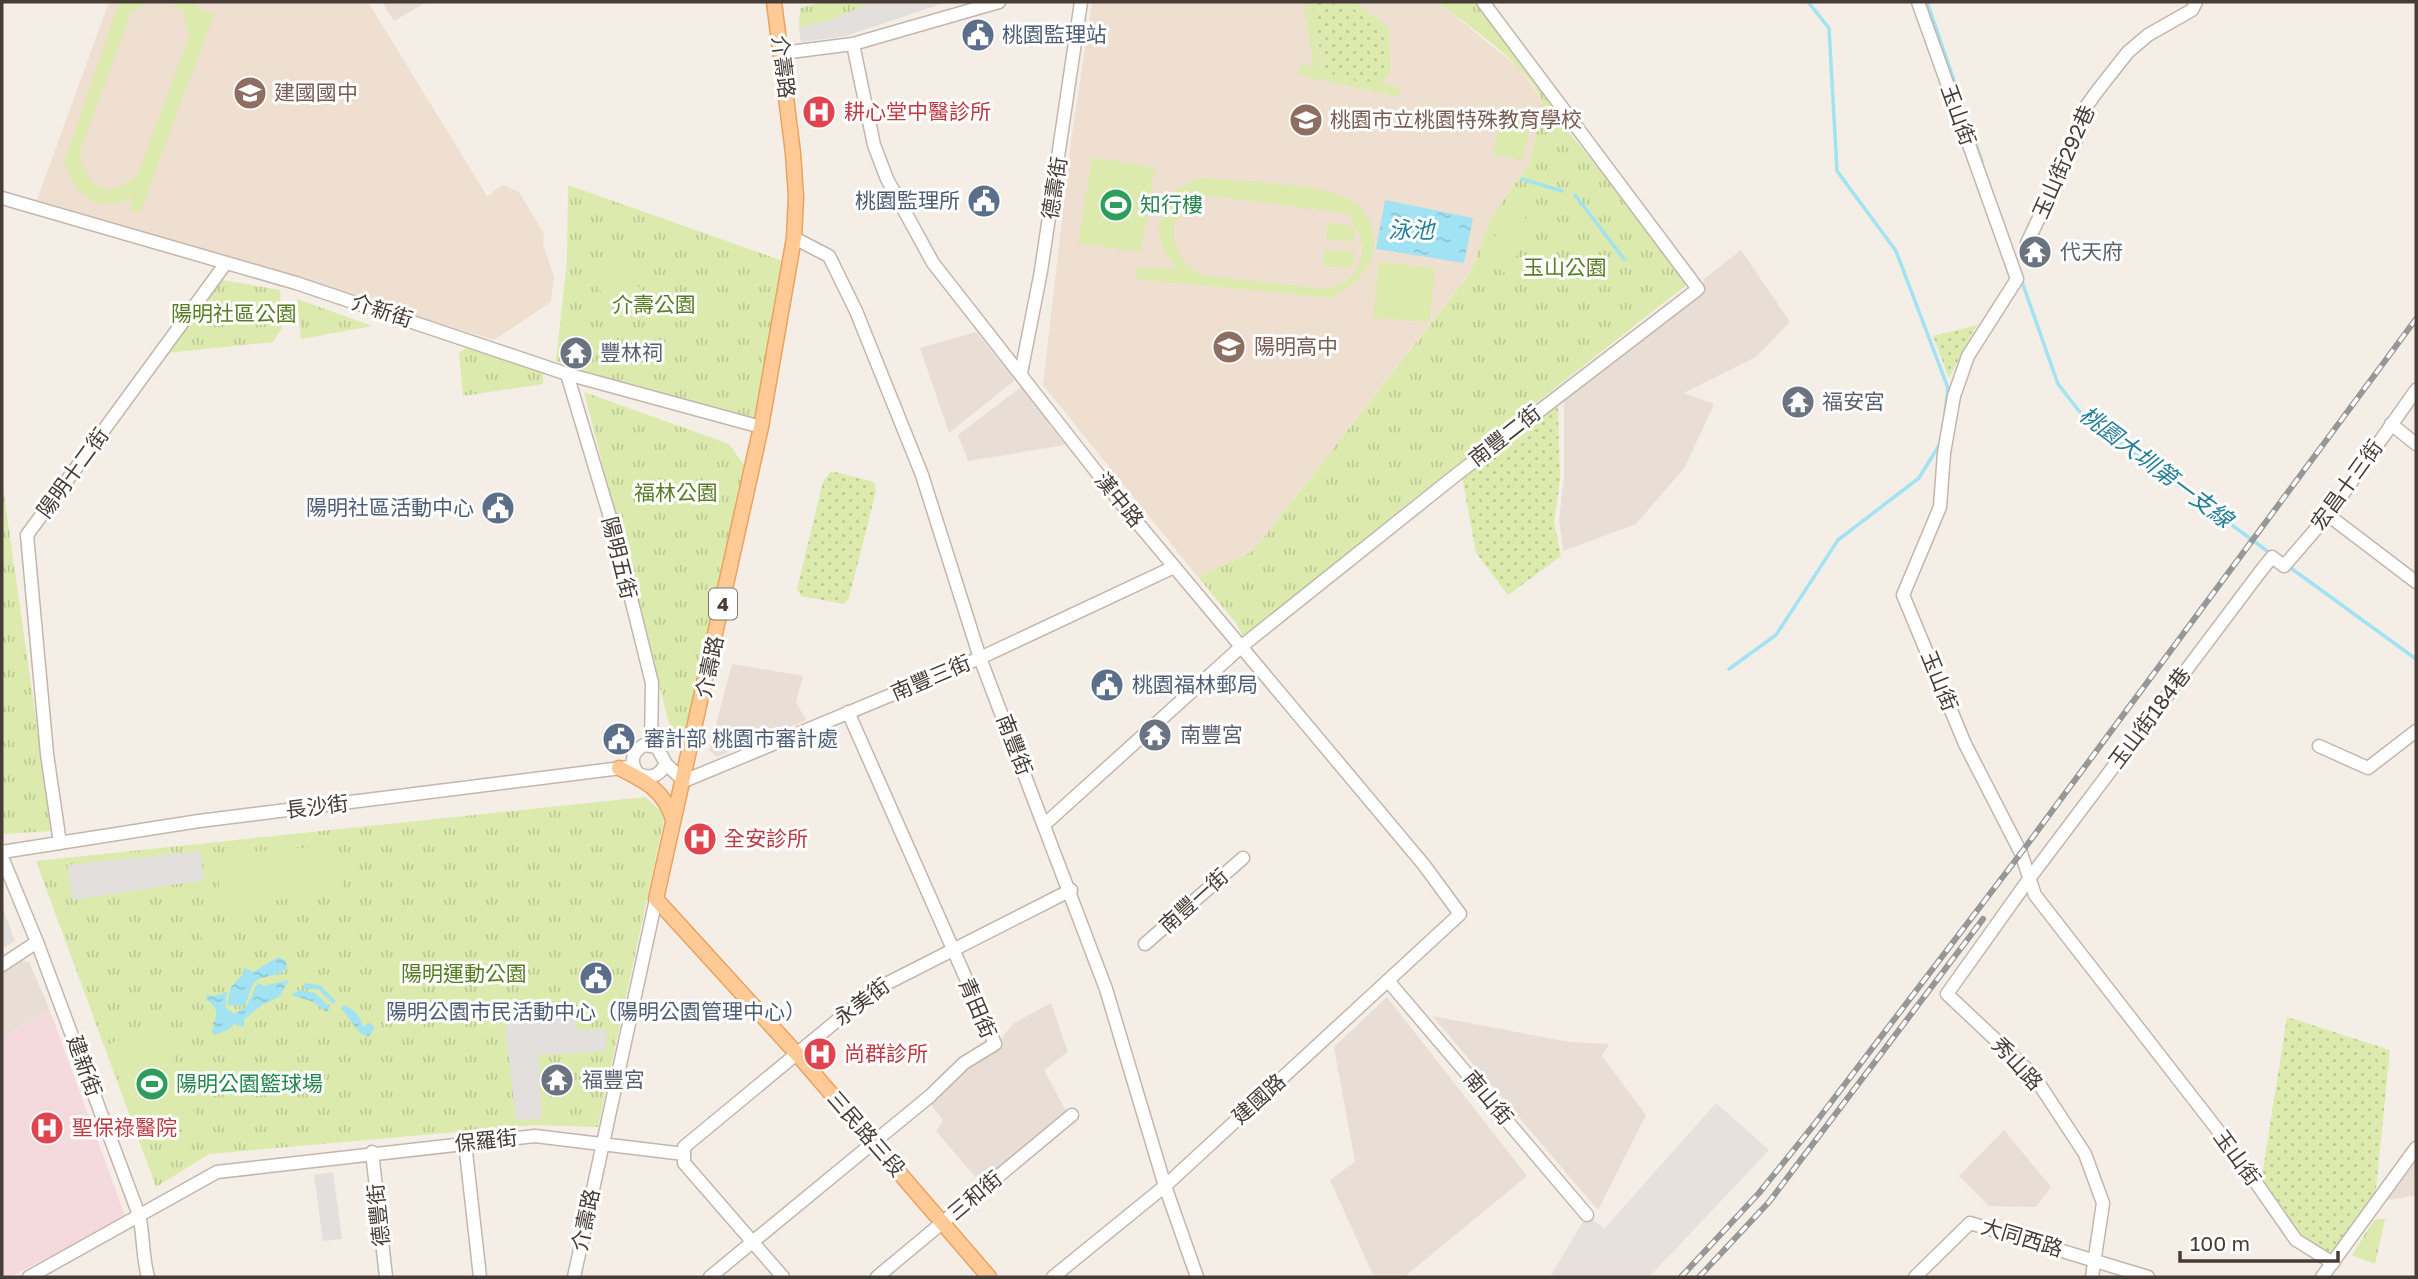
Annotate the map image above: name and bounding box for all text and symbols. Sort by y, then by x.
public building icon: 桃園監理站 [959,16,997,54]
place label: 桃園監理站 [1002,21,1107,47]
street label: 介壽路 [767,34,801,100]
school or university icon: 建國國中 [231,74,269,112]
place label: 建國國中 [274,79,358,105]
street label: 玉山街 [1936,81,1982,149]
hospital icon: 耕心堂中醫診所 [800,93,838,131]
place label: 耕心堂中醫診所 [844,98,991,124]
school or university icon: 桃園市立桃園特殊教育學校 [1287,101,1325,139]
street label: 玉山街292巷 [2027,101,2100,222]
place label: 桃園市立桃園特殊教育學校 [1330,106,1582,132]
street label: 德壽街 [1036,155,1072,221]
public building icon: 桃園監理所 [965,182,1003,220]
sports icon: 知行樓 [1097,186,1135,224]
place label: 桃園監理所 [855,187,960,213]
place label: 知行樓 [1140,191,1203,217]
water label: 泳池 [1388,215,1436,243]
temple icon: 代天府 [2016,233,2054,271]
place label: 代天府 [2060,238,2123,264]
park label: 玉山公園 [1523,254,1607,280]
street label: 介新街 [348,288,416,332]
park label: 介壽公園 [612,291,696,317]
park label: 陽明社區公園 [171,300,297,326]
school or university icon: 陽明高中 [1210,328,1248,366]
place label: 陽明高中 [1254,333,1338,359]
temple icon: 豐林祠 [557,334,595,372]
place label: 豐林祠 [600,339,663,365]
temple icon: 福安宮 [1779,383,1817,421]
place label: 福安宮 [1822,388,1885,414]
street label: 南豐二街 [1463,399,1545,471]
water label: 桃園大圳第一支線 [2075,400,2241,535]
street label: 陽明十二街 [31,422,114,523]
street label: 宏昌十三街 [2305,434,2388,535]
street label: 漢中路 [1090,467,1150,532]
park label: 福林公園 [634,479,718,505]
public building icon: 陽明社區活動中心 [479,489,517,527]
place label: 陽明社區活動中心 [306,494,474,520]
street label: 陽明五街 [597,514,643,602]
road number: 4 [709,589,737,620]
street label: 介壽路 [690,633,728,700]
street label: 玉山街 [1916,647,1964,715]
street label: 南豐三街 [887,649,974,705]
street label: 玉山街184巷 [2103,662,2196,773]
public building icon: 桃園福林郵局 [1088,666,1126,704]
place label: 桃園福林郵局 [1132,671,1258,697]
street label: 南豐街 [992,711,1038,779]
temple icon: 南豐宮 [1136,716,1174,754]
public building icon: 審計部 桃園市審計處 [600,720,638,758]
place label: 南豐宮 [1180,721,1243,747]
place label: 審計部 桃園市審計處 [644,725,838,751]
street label: 長沙街 [284,789,350,823]
hospital icon: 全安診所 [681,820,719,858]
place label: 全安診所 [724,825,808,851]
street label: 南豐一街 [1153,862,1233,938]
public building icon: 陽明公園市民活動中心（陽明公園管理中心） [577,959,615,997]
park label: 陽明運動公園 [401,960,527,986]
street label: 永美街 [828,972,894,1031]
street label: 青田街 [954,974,1002,1042]
place label: 陽明公園市民活動中心（陽明公園管理中心） [386,998,806,1024]
street label: 秀山路 [1987,1031,2049,1095]
street label: 建新街 [62,1032,108,1100]
hospital icon: 尚群診所 [801,1035,839,1073]
place label: 尚群診所 [844,1040,928,1066]
temple icon: 福豐宮 [538,1061,576,1099]
sports icon: 陽明公園籃球場 [133,1065,171,1103]
street label: 南山街 [1459,1065,1519,1130]
place label: 福豐宮 [582,1066,645,1092]
street label: 建國路 [1226,1068,1290,1129]
place label: 陽明公園籃球場 [176,1070,323,1096]
street label: 三民路三段 [823,1085,911,1181]
hospital icon: 聖保祿醫院 [28,1109,66,1147]
place label: 聖保祿醫院 [72,1114,177,1140]
street label: 保羅街 [453,1124,519,1156]
street label: 玉山街 [2209,1124,2267,1191]
street label: 三和街 [942,1165,1007,1225]
street label: 德豐街 [362,1182,394,1248]
street label: 介壽路 [566,1186,604,1253]
street label: 大同西路 [1978,1212,2066,1262]
scale bar [2180,1220,2338,1264]
text: 100 m [2190,1230,2250,1256]

